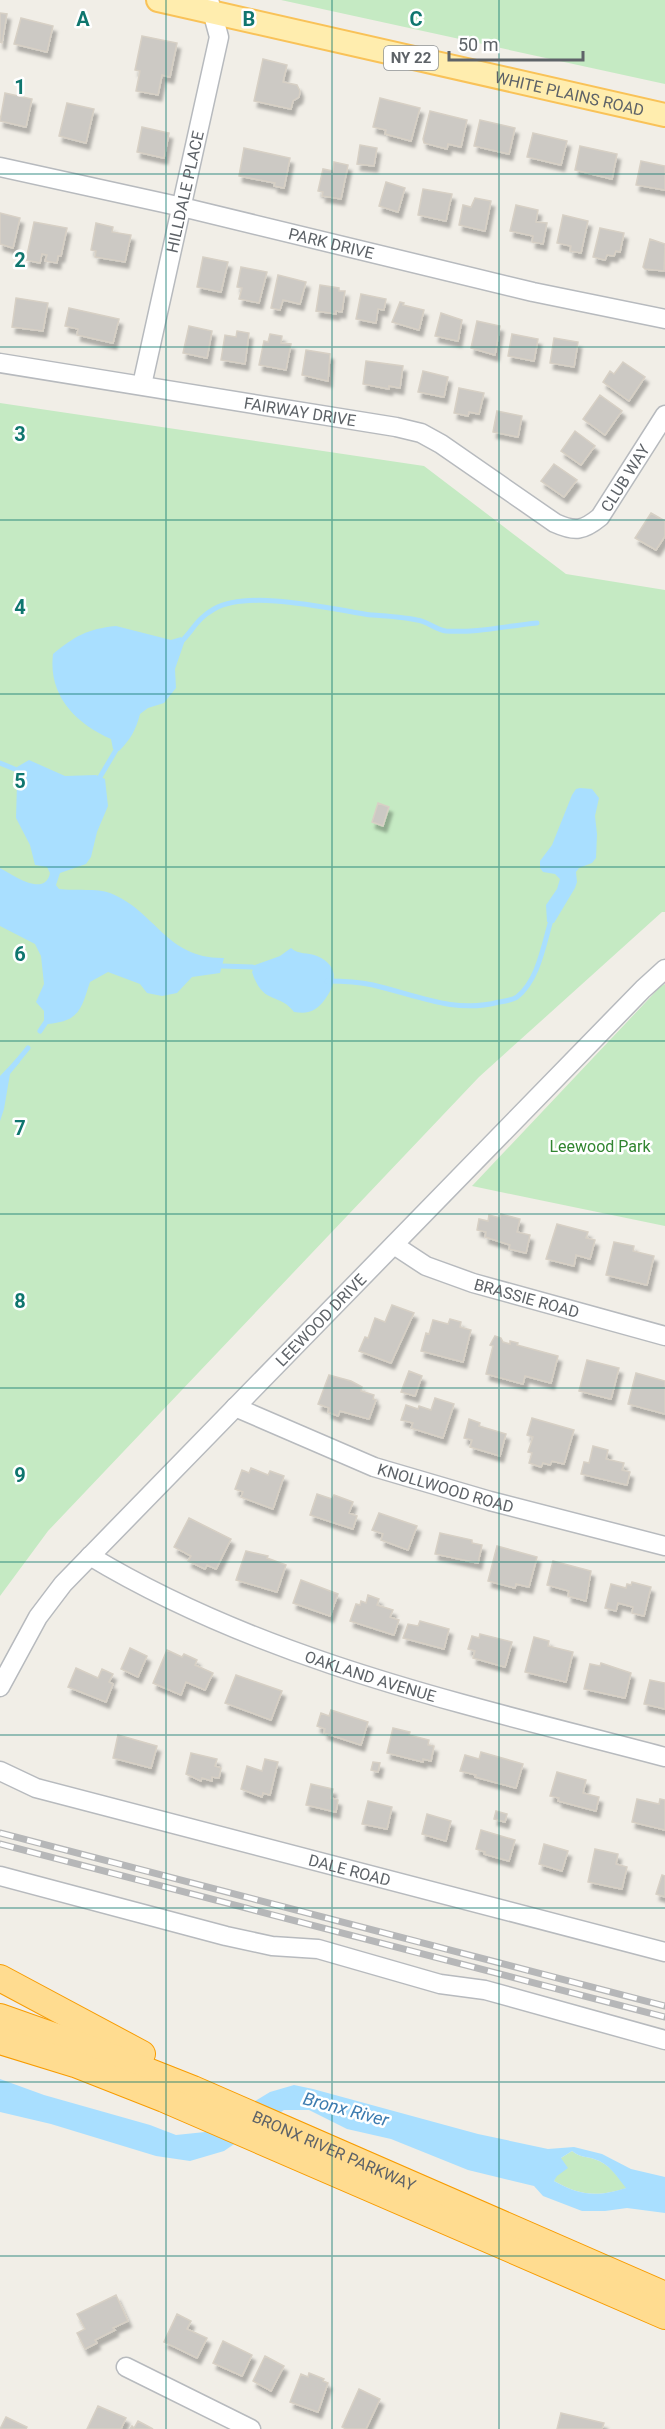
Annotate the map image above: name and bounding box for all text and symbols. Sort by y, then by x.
text: A [76,7,90,31]
text: B [243,7,255,31]
text: C [409,7,423,31]
scale bar [449,24,582,62]
text: 50 m [458,34,498,55]
road number: NY 22 [384,46,438,70]
street label: WHITE PLAINS ROAD [493,67,646,119]
text: 1 [14,75,26,99]
street label: HILLDALE PLACE [162,129,207,254]
street label: PARK DRIVE [287,224,376,263]
text: 2 [14,248,26,272]
street label: FAIRWAY DRIVE [243,393,358,430]
text: 3 [14,422,26,446]
street label: CLUB WAY [596,440,654,515]
text: 4 [14,595,26,619]
text: 5 [14,769,26,793]
text: 6 [14,942,26,966]
text: 7 [14,1116,26,1140]
park label: Leewood Park [549,1137,651,1156]
street label: LEEWOOD DRIVE [271,1270,370,1370]
street label: BRASSIE ROAD [472,1274,581,1321]
text: 8 [14,1289,26,1313]
street label: KNOLLWOOD ROAD [375,1459,516,1516]
text: 9 [14,1463,26,1487]
street label: OAKLAND AVENUE [302,1646,438,1706]
street label: DALE ROAD [307,1850,393,1890]
water label: Bronx River [301,2087,392,2131]
street label: BRONX RIVER PARKWAY [250,2107,419,2195]

